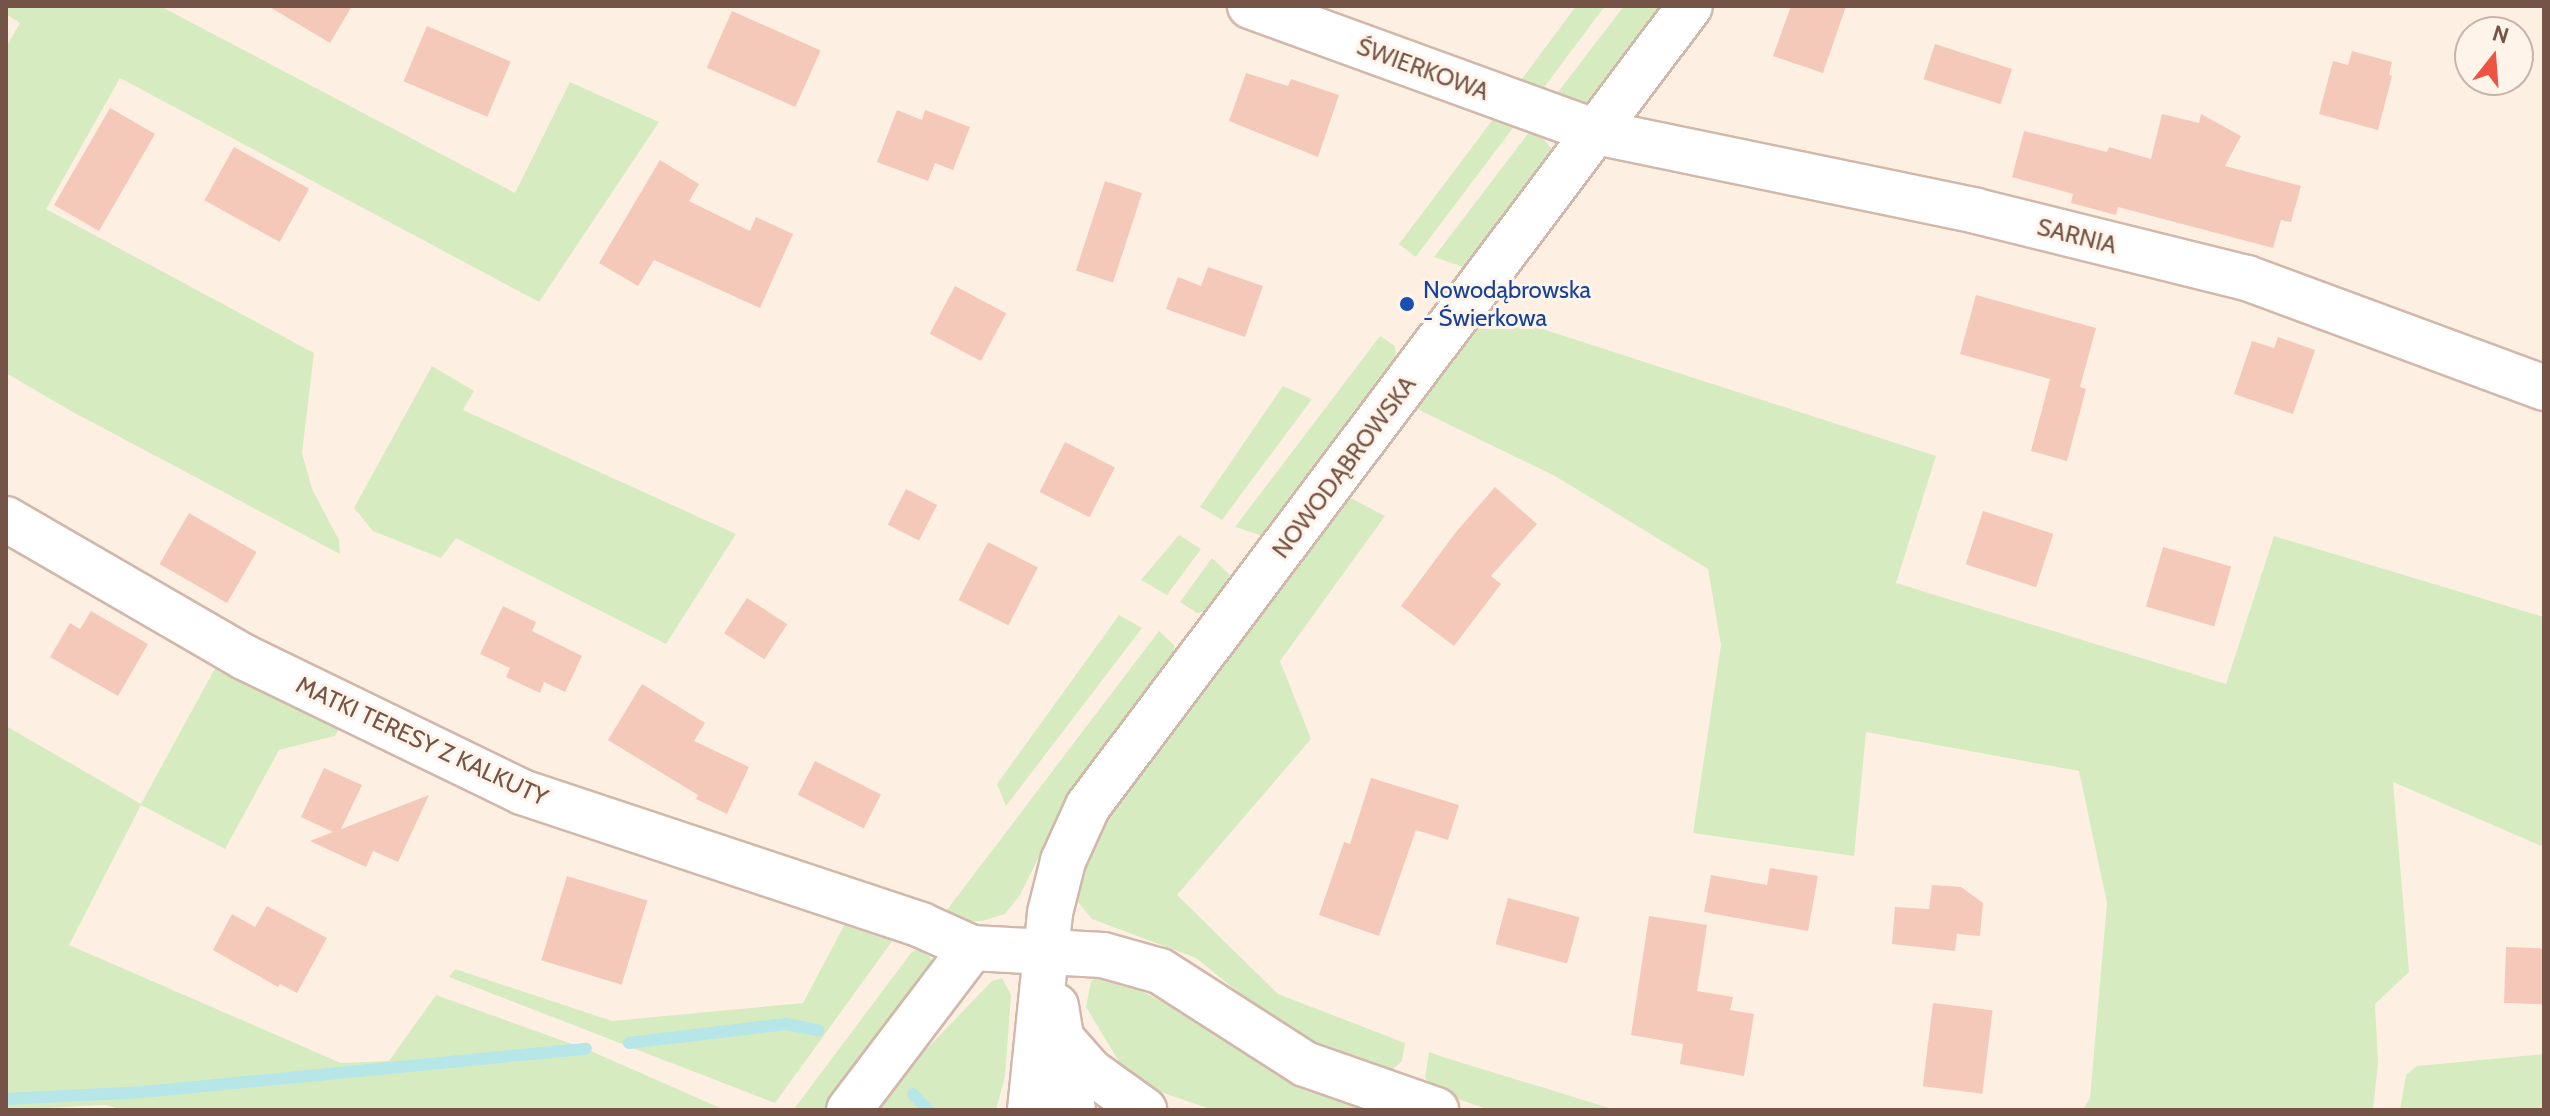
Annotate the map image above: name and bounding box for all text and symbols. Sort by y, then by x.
north arrow [2454,16,2534,96]
text: N [2489,19,2512,50]
street label: ŚWIERKOWA [1353,32,1493,106]
street label: SARNIA [2034,212,2120,260]
place label: Nowodąbrowska - Świerkowa [1423,276,1591,332]
marker: Nowodąbrowska - Świerkowa [1398,295,1416,313]
street label: NOWODĄBROWSKA [1266,370,1422,564]
street label: MATKI TERESY Z KALKUTY [292,670,552,812]

